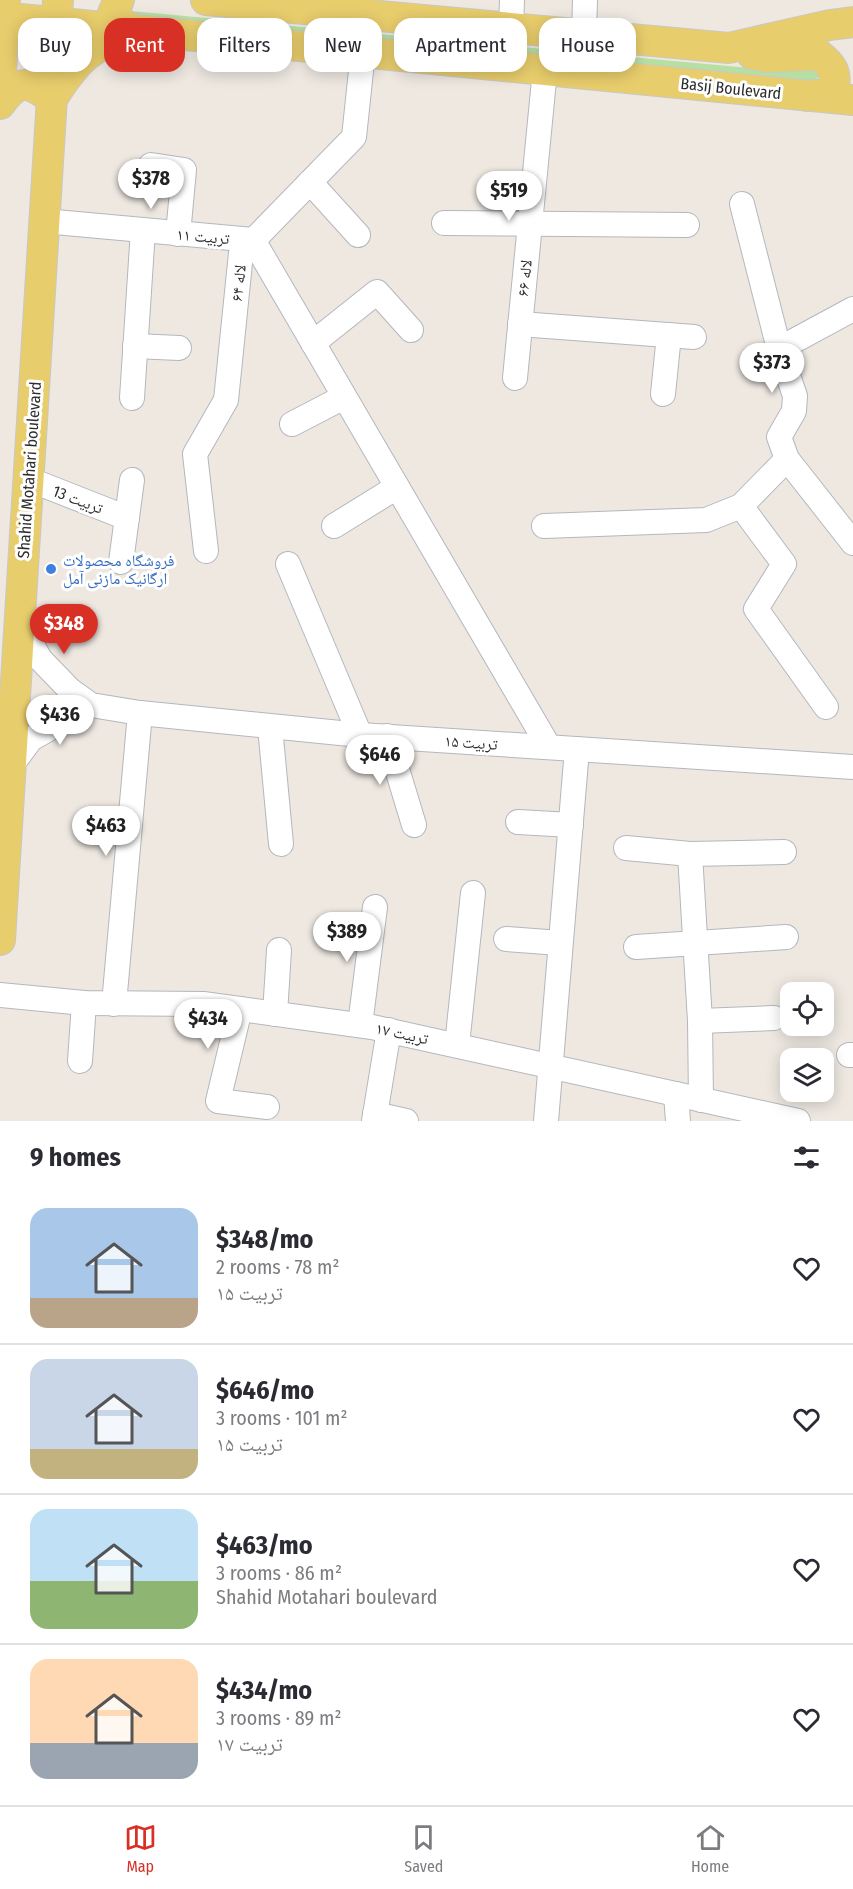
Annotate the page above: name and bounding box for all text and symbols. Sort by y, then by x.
chip: Buy [18,18,92,72]
chip: Rent [104,18,185,72]
chip: Filters [197,18,292,72]
chip: New [304,18,382,72]
chip: Apartment [394,18,527,72]
chip: House [539,18,636,72]
street label: Basij Boulevard [680,74,782,103]
pin: $378 [115,159,187,210]
text: $378 [132,166,170,190]
pin: $519 [473,171,545,222]
text: $519 [490,178,528,202]
street label: تربیت ۱۱ [176,225,231,248]
street label: لاله ۶۶ [513,259,536,297]
street label: لاله ۶۴ [227,264,250,302]
pin: $373 [736,343,808,394]
text: $373 [753,350,791,374]
street label: Shahid Motahari boulevard [14,381,45,559]
street label: تربیت 13 [50,481,106,518]
place label: فروشگاه محصولات ارگانیک مازنی آمل [63,551,174,589]
marker: فروشگاه محصولات ارگانیک مازنی آمل [44,562,58,576]
pin: $348 [28,604,100,655]
text: $348 [44,611,84,635]
pin: $436 [24,695,96,746]
text: $436 [40,702,80,726]
street label: تربیت ۱۵ [444,731,499,754]
pin: $646 [344,735,416,786]
text: $646 [359,742,401,766]
pin: $463 [70,806,142,857]
text: $463 [86,813,126,837]
pin: $389 [311,912,383,963]
text: $389 [327,919,367,943]
map controls [780,982,834,1102]
button: locate [780,982,834,1036]
pin: $434 [172,999,244,1050]
text: $434 [188,1006,228,1030]
street label: تربیت ۱۷ [374,1019,430,1048]
button: layers [780,1048,834,1102]
icon: filters [790,1141,823,1174]
text: 9 homes [30,1142,121,1173]
text: $348/mo [216,1224,313,1255]
icon: home [78,1232,150,1304]
icon: heart [790,1252,823,1285]
text: 2 rooms · 78 m² [216,1255,339,1279]
text: تربیت ۱۵ [216,1281,283,1305]
text: $646/mo [216,1375,314,1406]
icon: home [78,1383,150,1455]
icon: heart [790,1403,823,1436]
text: 3 rooms · 101 m² [216,1406,347,1430]
text: تربیت ۱۵ [216,1432,283,1456]
text: $463/mo [216,1530,313,1561]
icon: home [78,1533,150,1605]
icon: heart [790,1553,823,1586]
text: 3 rooms · 86 m² [216,1561,342,1585]
text: Shahid Motahari boulevard [216,1585,437,1609]
text: $434/mo [216,1675,312,1706]
icon: home [78,1683,150,1755]
icon: heart [790,1703,823,1736]
text: 3 rooms · 89 m² [216,1706,341,1730]
text: تربیت ۱۷ [216,1732,283,1756]
tab: Map [124,1821,157,1876]
tab: Saved [404,1821,443,1876]
tab: Home [691,1821,729,1876]

